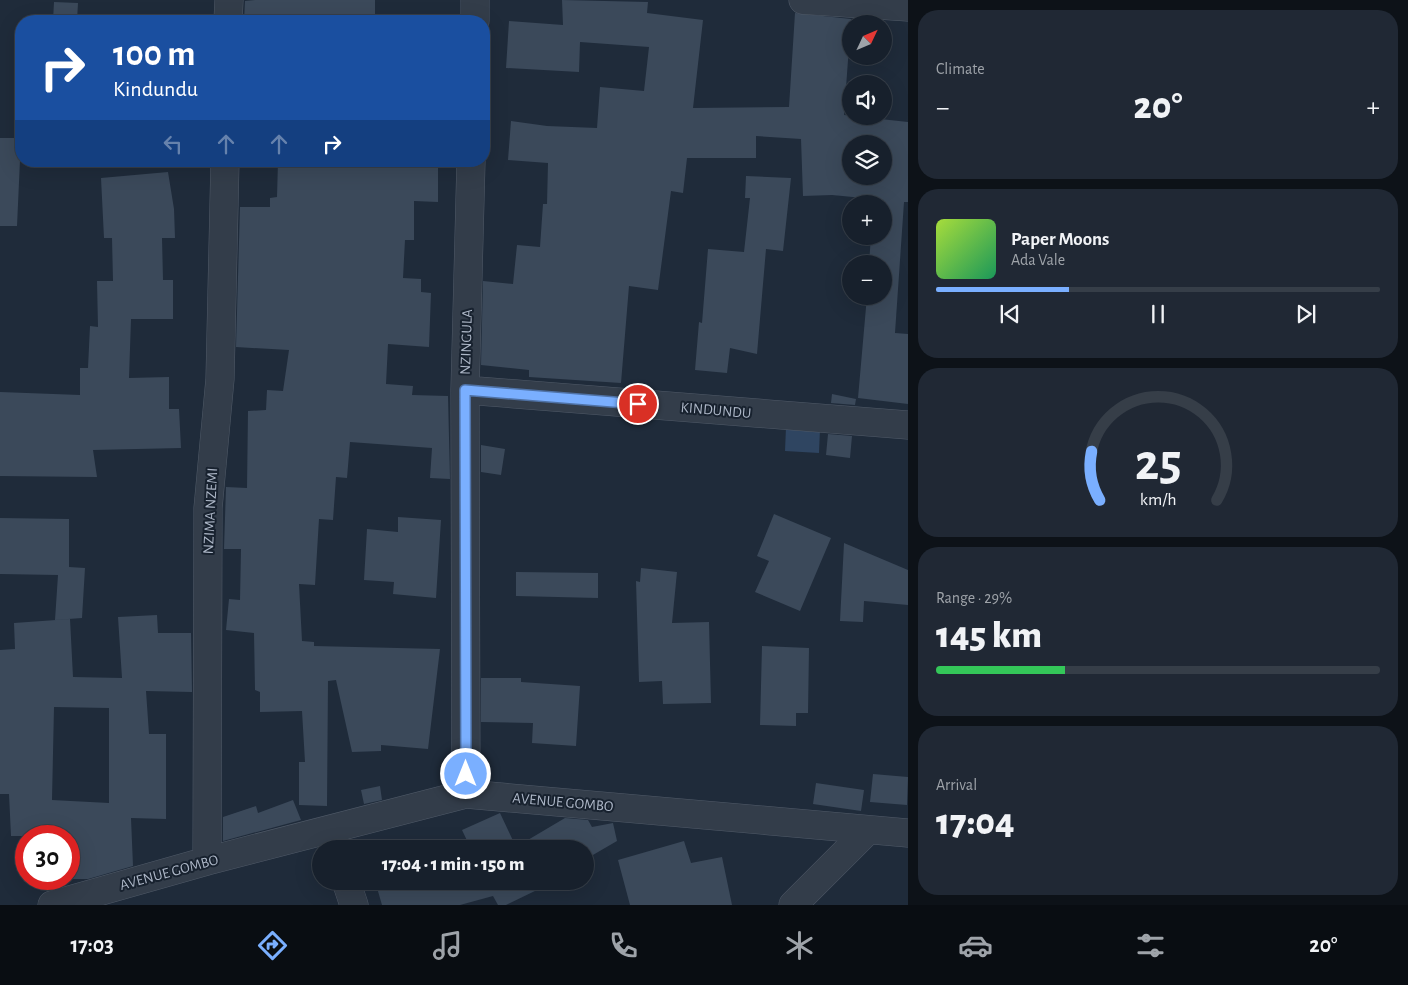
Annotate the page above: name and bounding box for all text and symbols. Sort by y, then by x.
north arrow [842,15,892,65]
map controls [842,15,892,305]
icon: right [30,35,95,100]
text: 100 m [113,37,196,72]
text: Climate [936,61,985,77]
button: sound [842,75,892,125]
text: Kindundu [113,78,198,100]
text: 20° [1134,88,1182,126]
text: − [936,94,949,122]
text: + [1367,94,1380,122]
icon: left [159,130,187,158]
icon: ahead [212,130,240,158]
icon: ahead [265,130,293,158]
icon: right [318,130,346,158]
button: layers [842,135,892,185]
button: + [842,195,892,245]
text: Paper Moons [1011,230,1109,249]
text: Ada Vale [1011,252,1065,268]
button: − [842,255,892,305]
icon: previous [996,300,1024,328]
icon: pause [1144,300,1172,328]
icon: next [1292,300,1320,328]
street label: NZINGULA [458,309,475,375]
pin [617,383,659,425]
icon: arrive [624,390,652,418]
street label: KINDUNDU [680,400,752,421]
text: 25 [1135,437,1181,489]
street label: NZIMA NZEMI [201,467,220,555]
text: km/h [1140,491,1176,509]
text: Range · 29% [936,590,1012,606]
text: 145 km [936,617,1042,655]
position arrow [439,747,491,799]
text: Arrival [936,777,977,793]
street label: AVENUE GOMBO [512,791,614,814]
text: 17:04 [936,804,1015,842]
speed limit sign: 30 [15,825,80,890]
street label: AVENUE GOMBO [118,852,220,893]
text: 17:04 · 1 min · 150 m [382,855,524,874]
icon: directions [255,928,290,963]
icon: music [430,928,465,963]
icon: phone [606,928,641,963]
icon: climate [782,928,817,963]
icon: car [958,928,993,963]
icon: filters [1133,928,1168,963]
text: 17:03 [70,934,114,956]
text: 20° [1309,934,1338,956]

